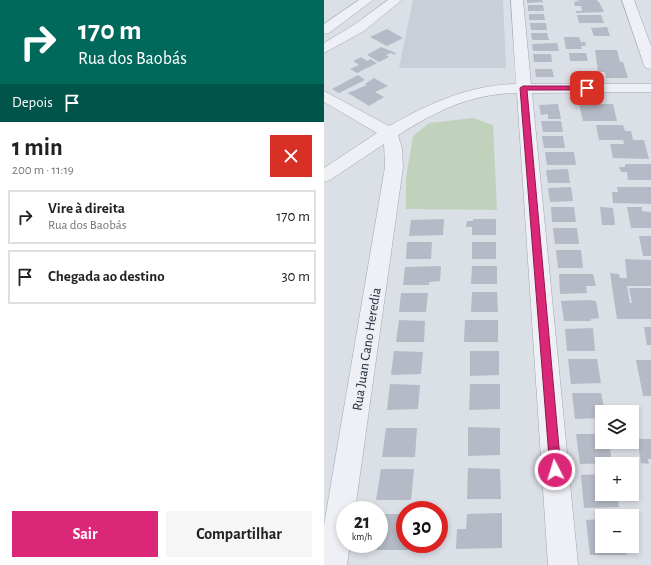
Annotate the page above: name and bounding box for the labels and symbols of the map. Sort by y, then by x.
pin [570,71,604,105]
street label: Rua Juan Cano Heredia [350,286,384,412]
position arrow [534,449,576,491]
speed limit sign: 30 [396,501,448,553]

